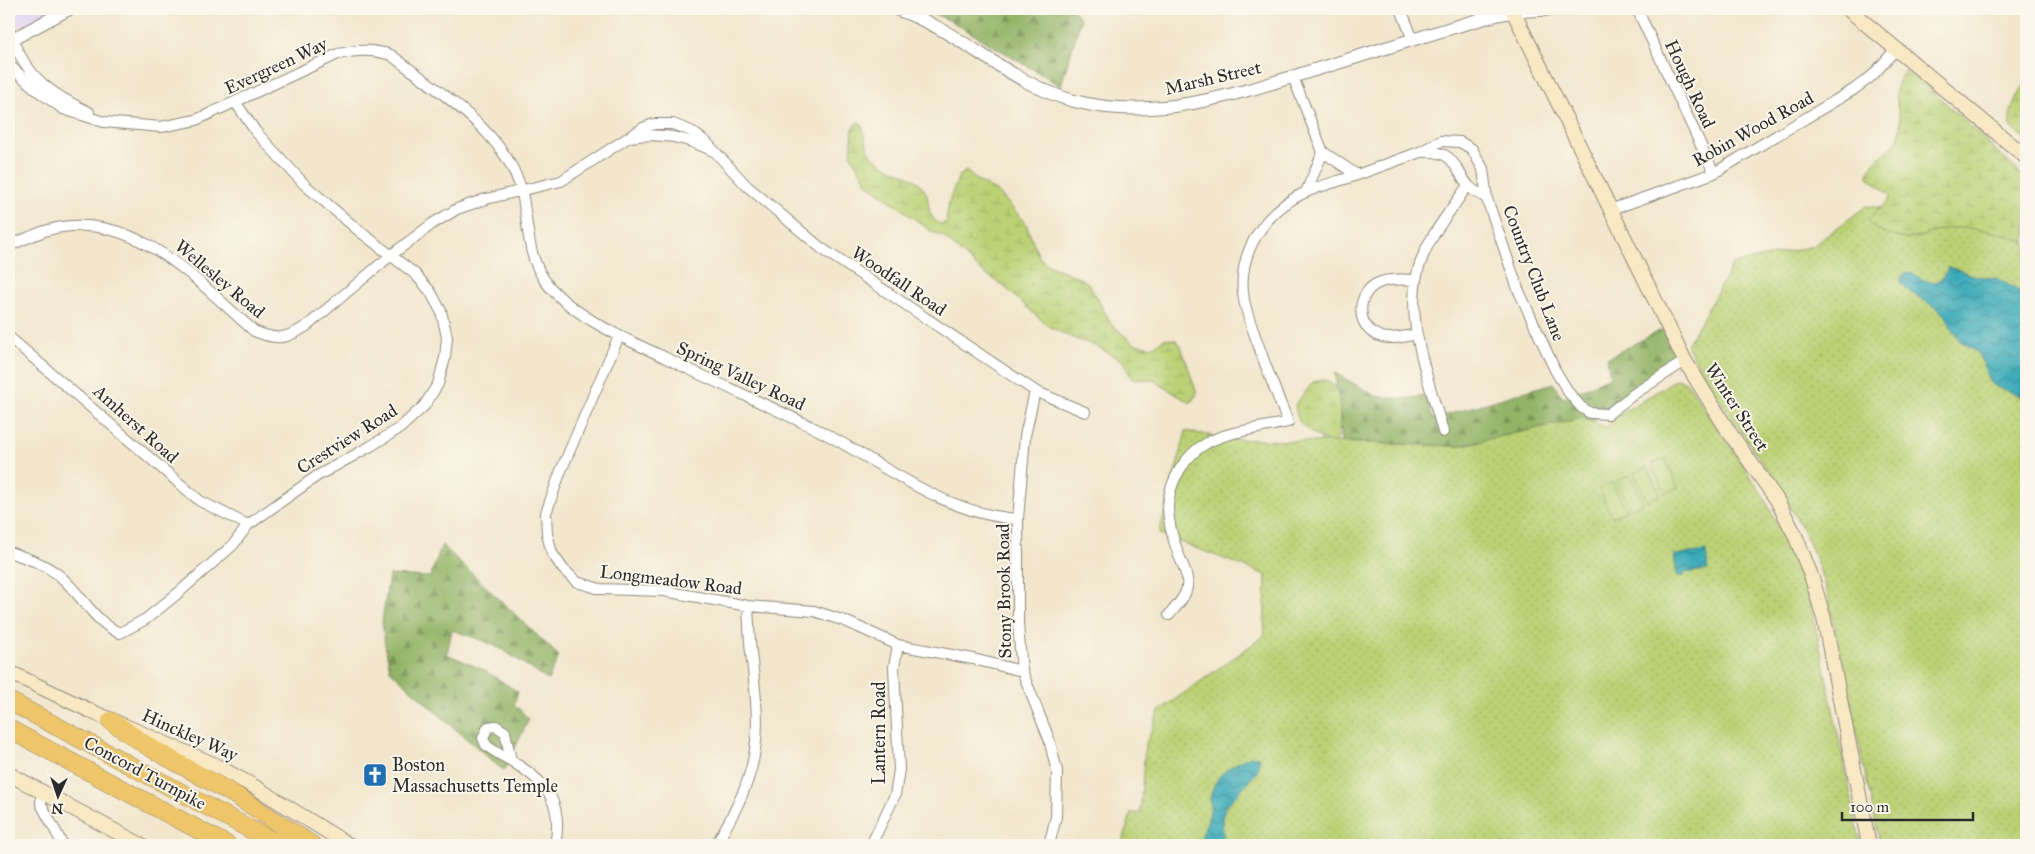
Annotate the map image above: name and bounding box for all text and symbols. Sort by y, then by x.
street label: Evergreen Way [221,32,332,100]
street label: Hough Road [1659,36,1720,132]
street label: Marsh Street [1163,56,1264,100]
street label: Robin Wood Road [1689,87,1817,171]
street label: Country Club Lane [1498,202,1570,344]
street label: Wellesley Road [171,235,269,323]
street label: Woodfall Road [847,241,951,321]
street label: Spring Valley Road [673,337,809,416]
street label: Winter Street [1700,359,1774,456]
street label: Amherst Road [88,379,183,468]
street label: Crestview Road [293,399,401,479]
street label: Stony Brook Road [992,523,1016,659]
street label: Longmeadow Road [599,560,743,601]
street label: Lantern Road [868,681,890,785]
street label: Hinckley Way [139,704,242,766]
street label: Concord Turnpike [80,732,210,814]
place label: Boston Massachusetts Temple [392,754,558,797]
church icon: Boston Massachusetts Temple [362,762,388,788]
north arrow [32,772,82,822]
scale bar [1842,789,1974,821]
text: 100 m [1850,798,1890,816]
text: N [51,800,64,817]

